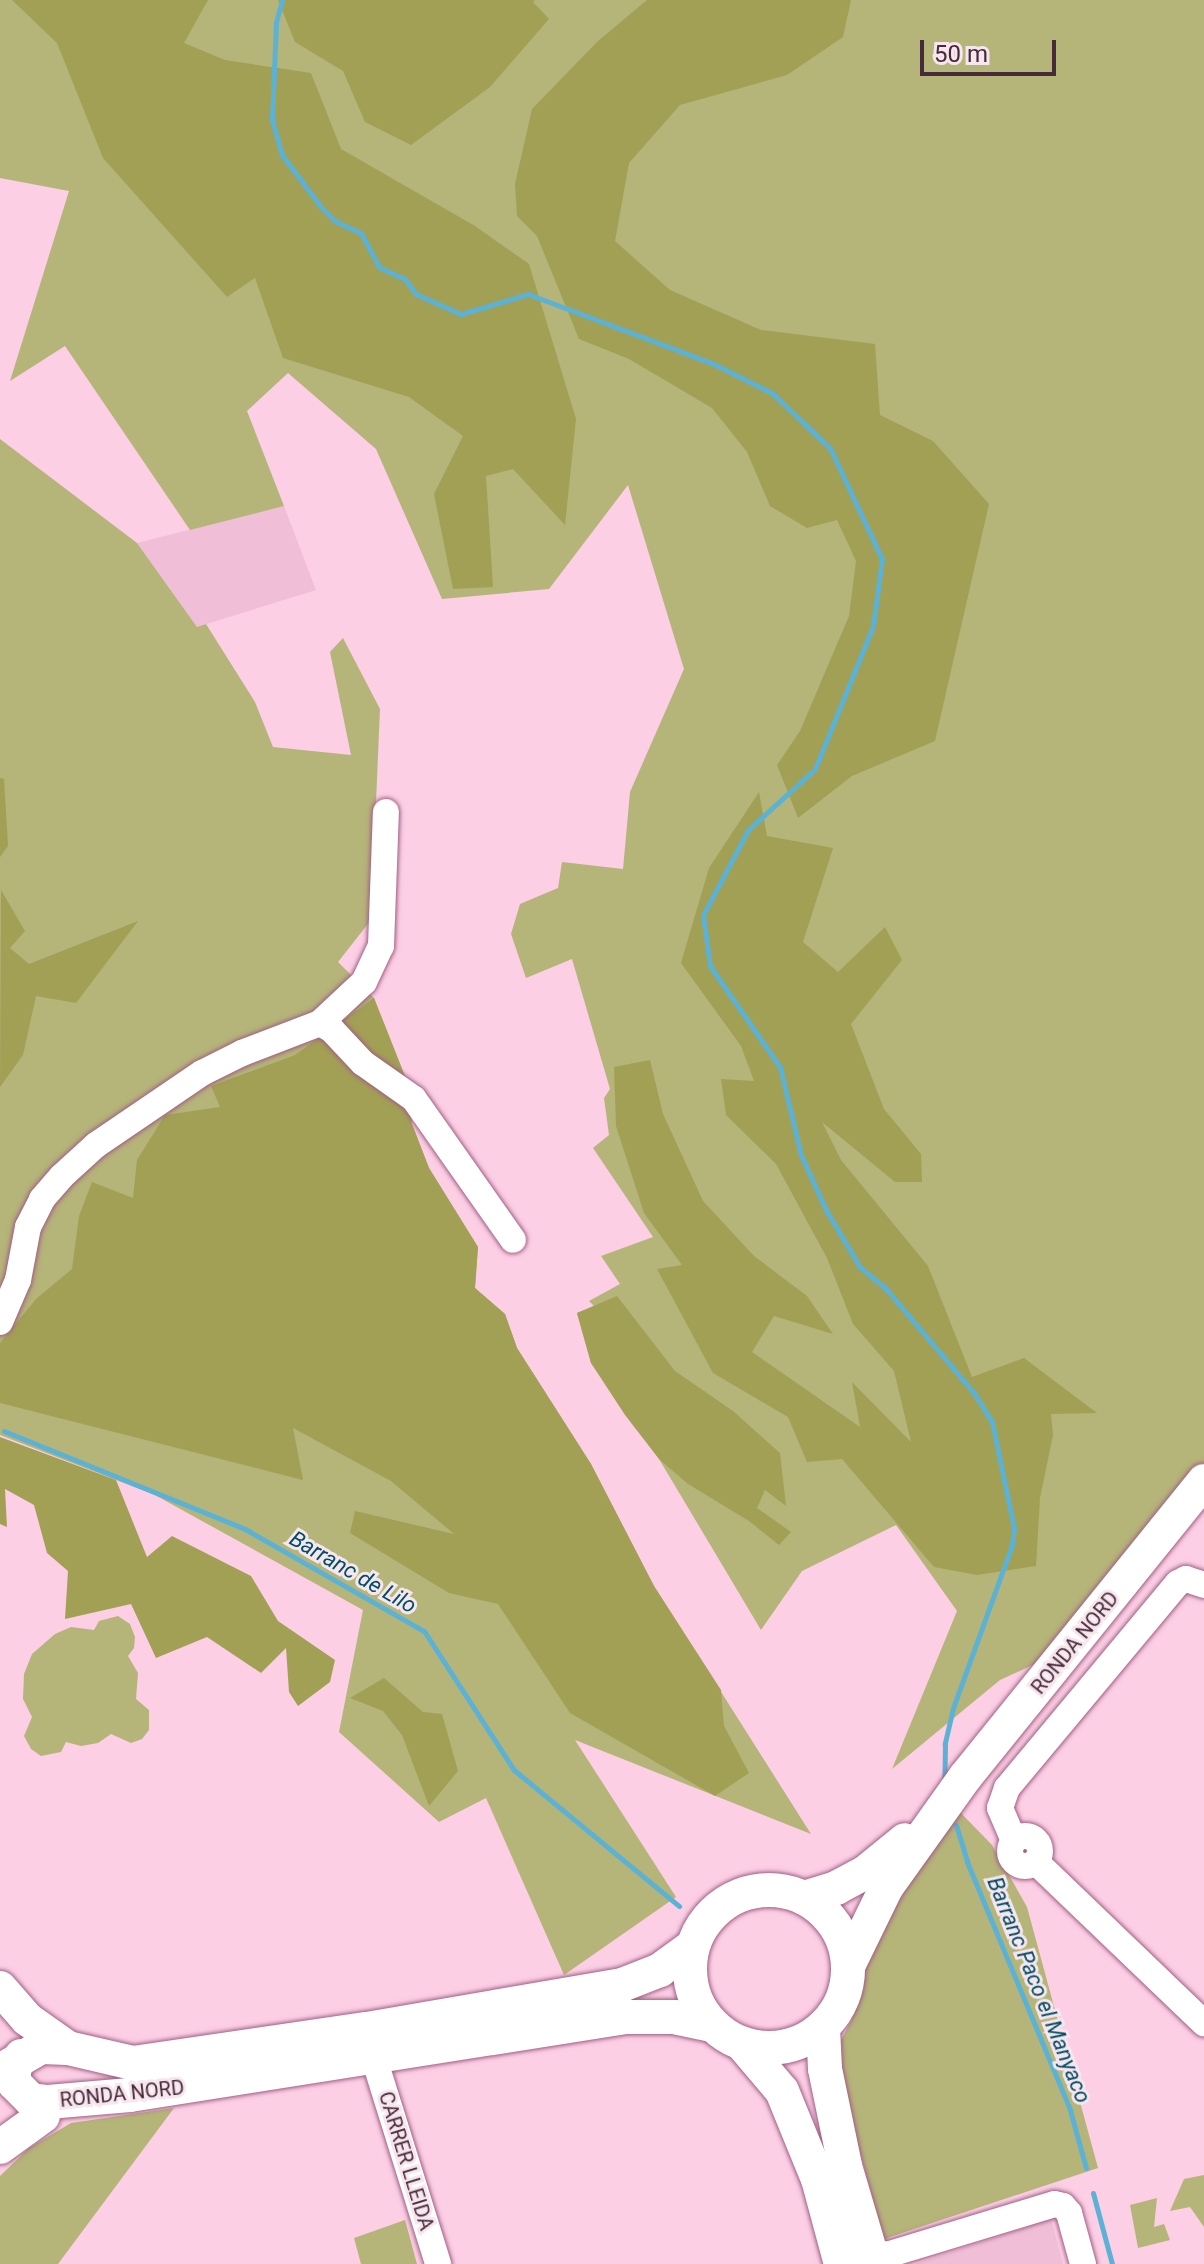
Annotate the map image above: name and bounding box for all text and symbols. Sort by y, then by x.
scale bar [924,24,1060,74]
text: 50 m [934,40,988,68]
water label: Barranc de Lilo [285,1525,421,1619]
street label: RONDA NORD [1026,1587,1124,1699]
water label: Barranc Paco el Manyaco [982,1873,1096,2107]
street label: RONDA NORD [59,2076,185,2112]
street label: CARRER LLEIDA [374,2089,438,2233]

